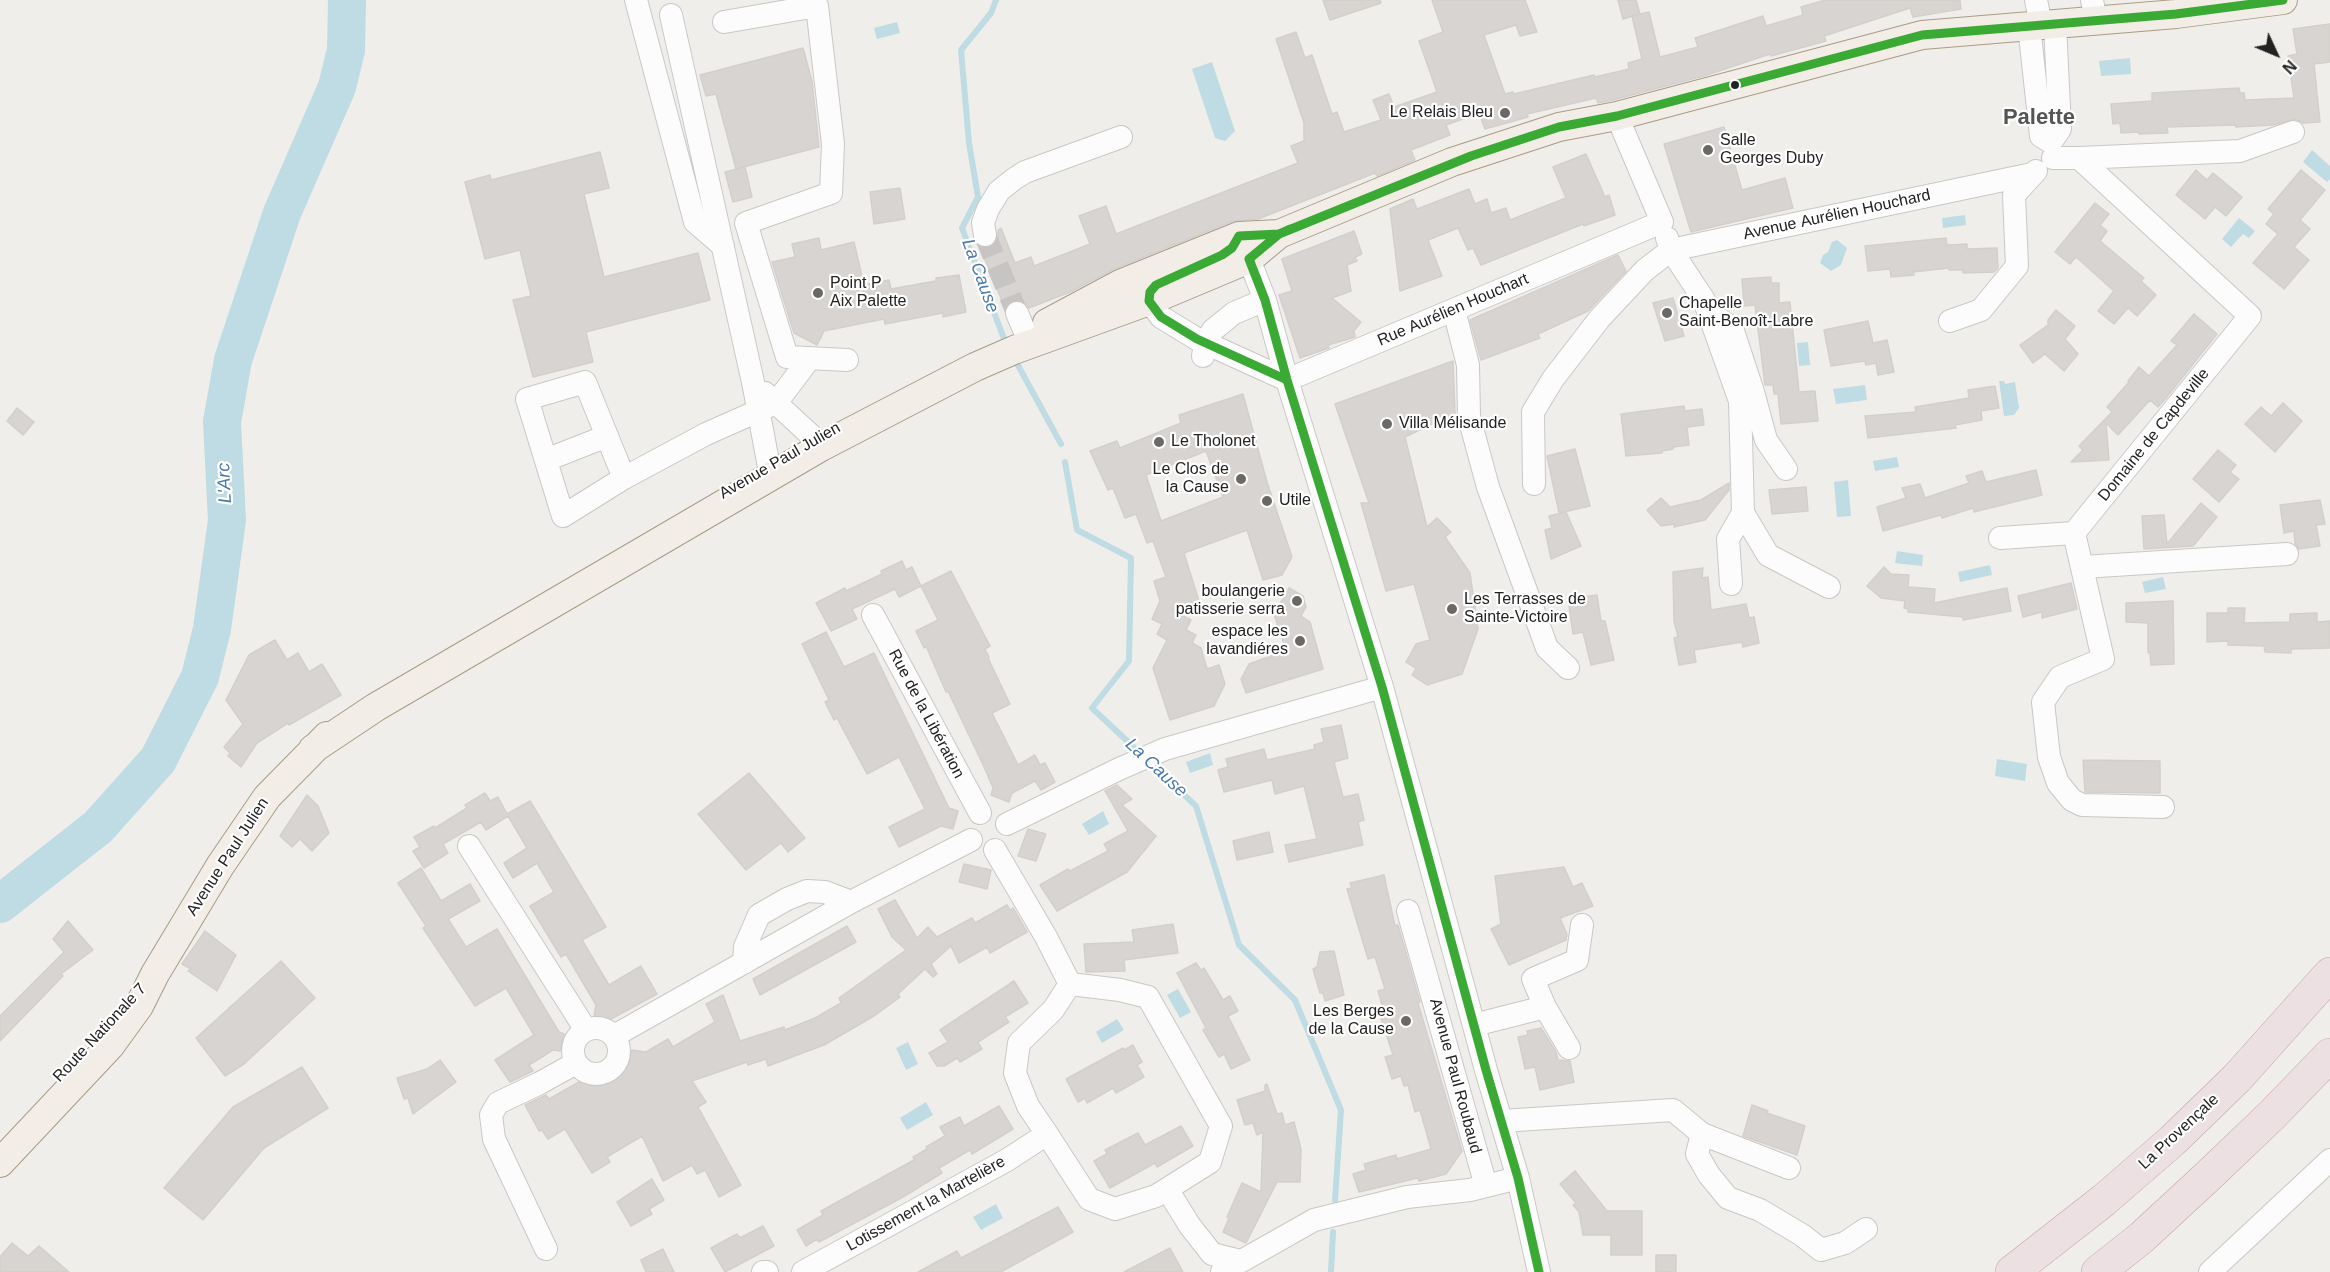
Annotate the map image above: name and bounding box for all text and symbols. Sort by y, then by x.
north arrow [2246,24,2306,84]
text: N [2279,57,2299,77]
unlabelled marker [1729,79,1741,91]
place label: Le Relais Bleu [1390,103,1493,123]
district label: Palette [2003,105,2075,131]
marker: Le Relais Bleu [1498,106,1512,120]
place label: Salle Georges Duby [1720,131,1823,169]
marker: Salle Georges Duby [1701,143,1715,157]
street label: Avenue Aurélien Houchard [1742,186,1932,244]
water label: La Cause [957,236,1003,316]
street label: Rue Aurélien Houchart [1375,270,1531,350]
place label: Point P Aix Palette [830,274,906,312]
marker: Point P Aix Palette [811,286,825,300]
place label: Chapelle Saint-Benoît-Labre [1679,294,1813,332]
marker: Chapelle Saint-Benoît-Labre [1660,306,1674,320]
street label: Domaine de Capdeville [2094,365,2214,505]
place label: Villa Mélisande [1399,414,1506,434]
marker: Villa Mélisande [1380,417,1394,431]
street label: Avenue Paul Julien [716,419,844,503]
place label: Le Tholonet [1171,432,1256,452]
marker: Le Tholonet [1152,435,1166,449]
place label: Le Clos de la Cause [1153,460,1229,498]
water label: L'Arc [213,462,237,504]
marker: Le Clos de la Cause [1234,472,1248,486]
place label: Utile [1279,491,1311,511]
marker: Utile [1260,494,1274,508]
place label: boulangerie patisserie serra [1176,582,1285,620]
place label: Les Terrasses de Sainte-Victoire [1464,590,1586,628]
marker: boulangerie patisserie serra [1290,594,1304,608]
marker: Les Terrasses de Sainte-Victoire [1445,602,1459,616]
place label: espace les lavandiéres [1206,622,1288,660]
marker: espace les lavandiéres [1293,634,1307,648]
street label: Rue de la Libération [884,646,968,782]
water label: La Cause [1120,734,1192,802]
street label: Avenue Paul Julien [183,794,273,920]
street label: Route Nationale 7 [49,980,151,1086]
street label: Avenue Paul Roubaud [1425,996,1485,1156]
place label: Les Berges de la Cause [1309,1002,1394,1040]
marker: Les Berges de la Cause [1399,1014,1413,1028]
street label: La Provençale [2135,1090,2223,1174]
street label: Lotissement la Martelière [843,1152,1009,1256]

